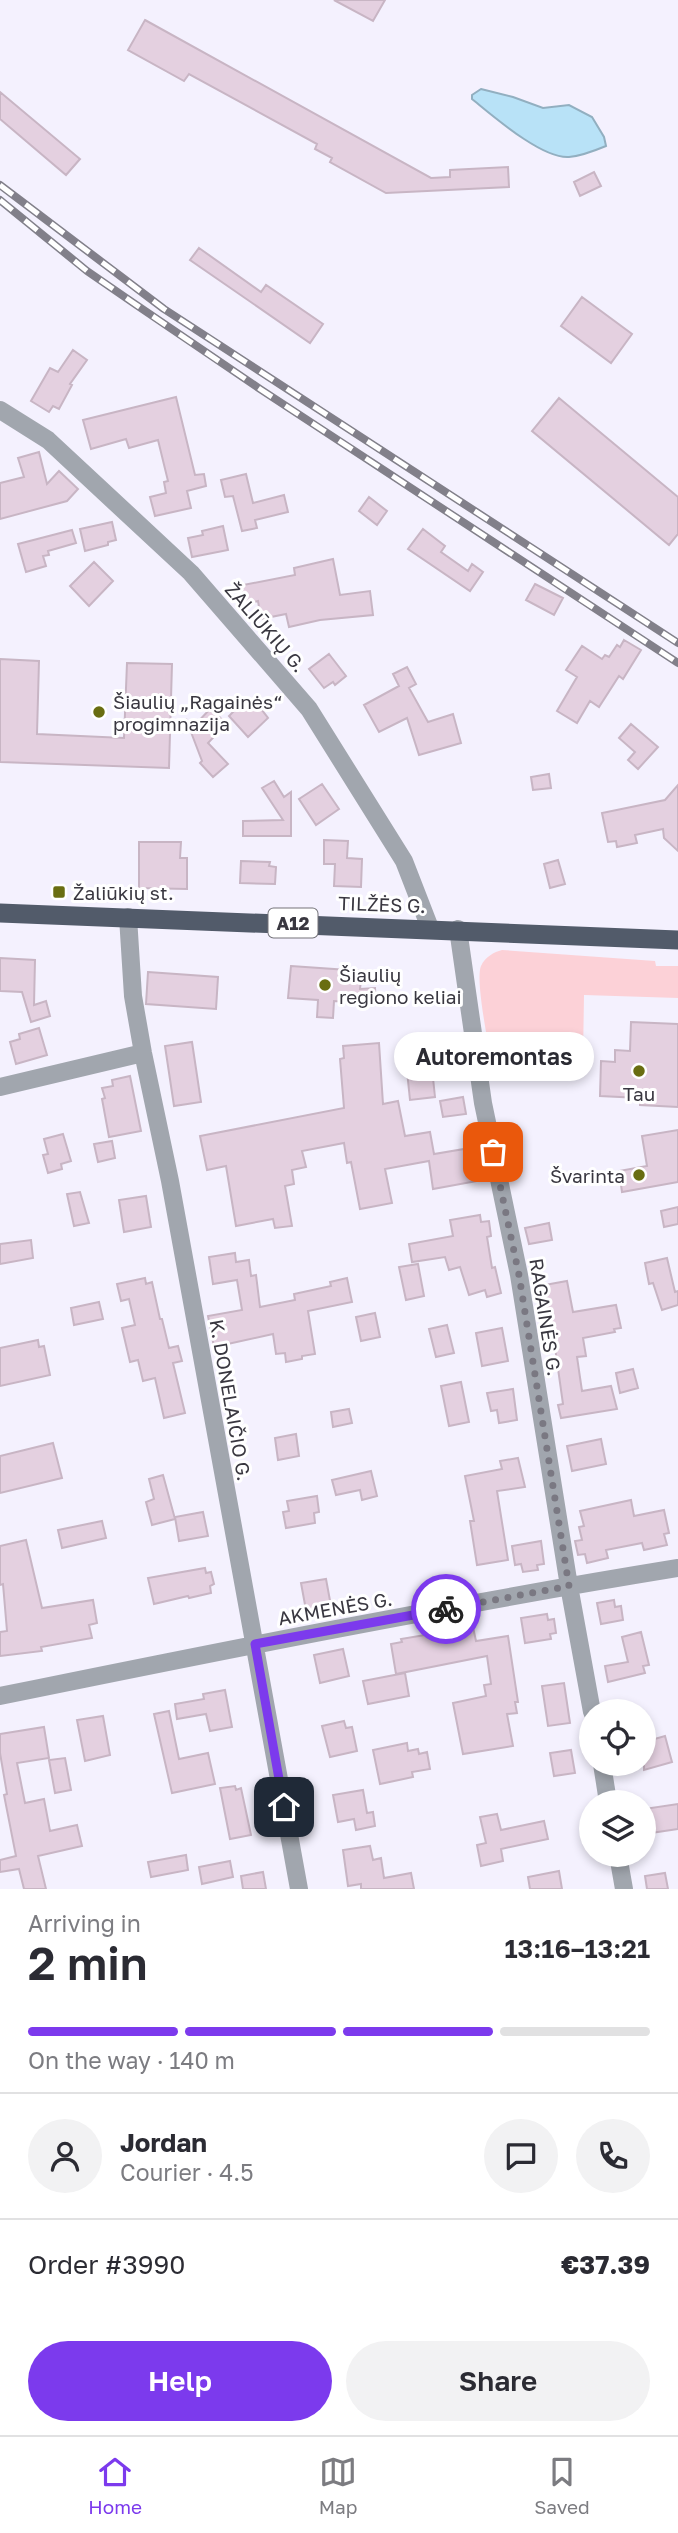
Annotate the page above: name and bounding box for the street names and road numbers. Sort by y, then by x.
street label: ŽALIŪKIŲ G. [221,577,311,677]
street label: TILŽĖS G. [338,891,426,917]
road number: A12 [268,908,318,938]
street label: RAGAINĖS G. [525,1257,567,1377]
street label: K. DONELAIČIO G. [205,1318,257,1482]
street label: AKMENĖS G. [276,1587,394,1629]

